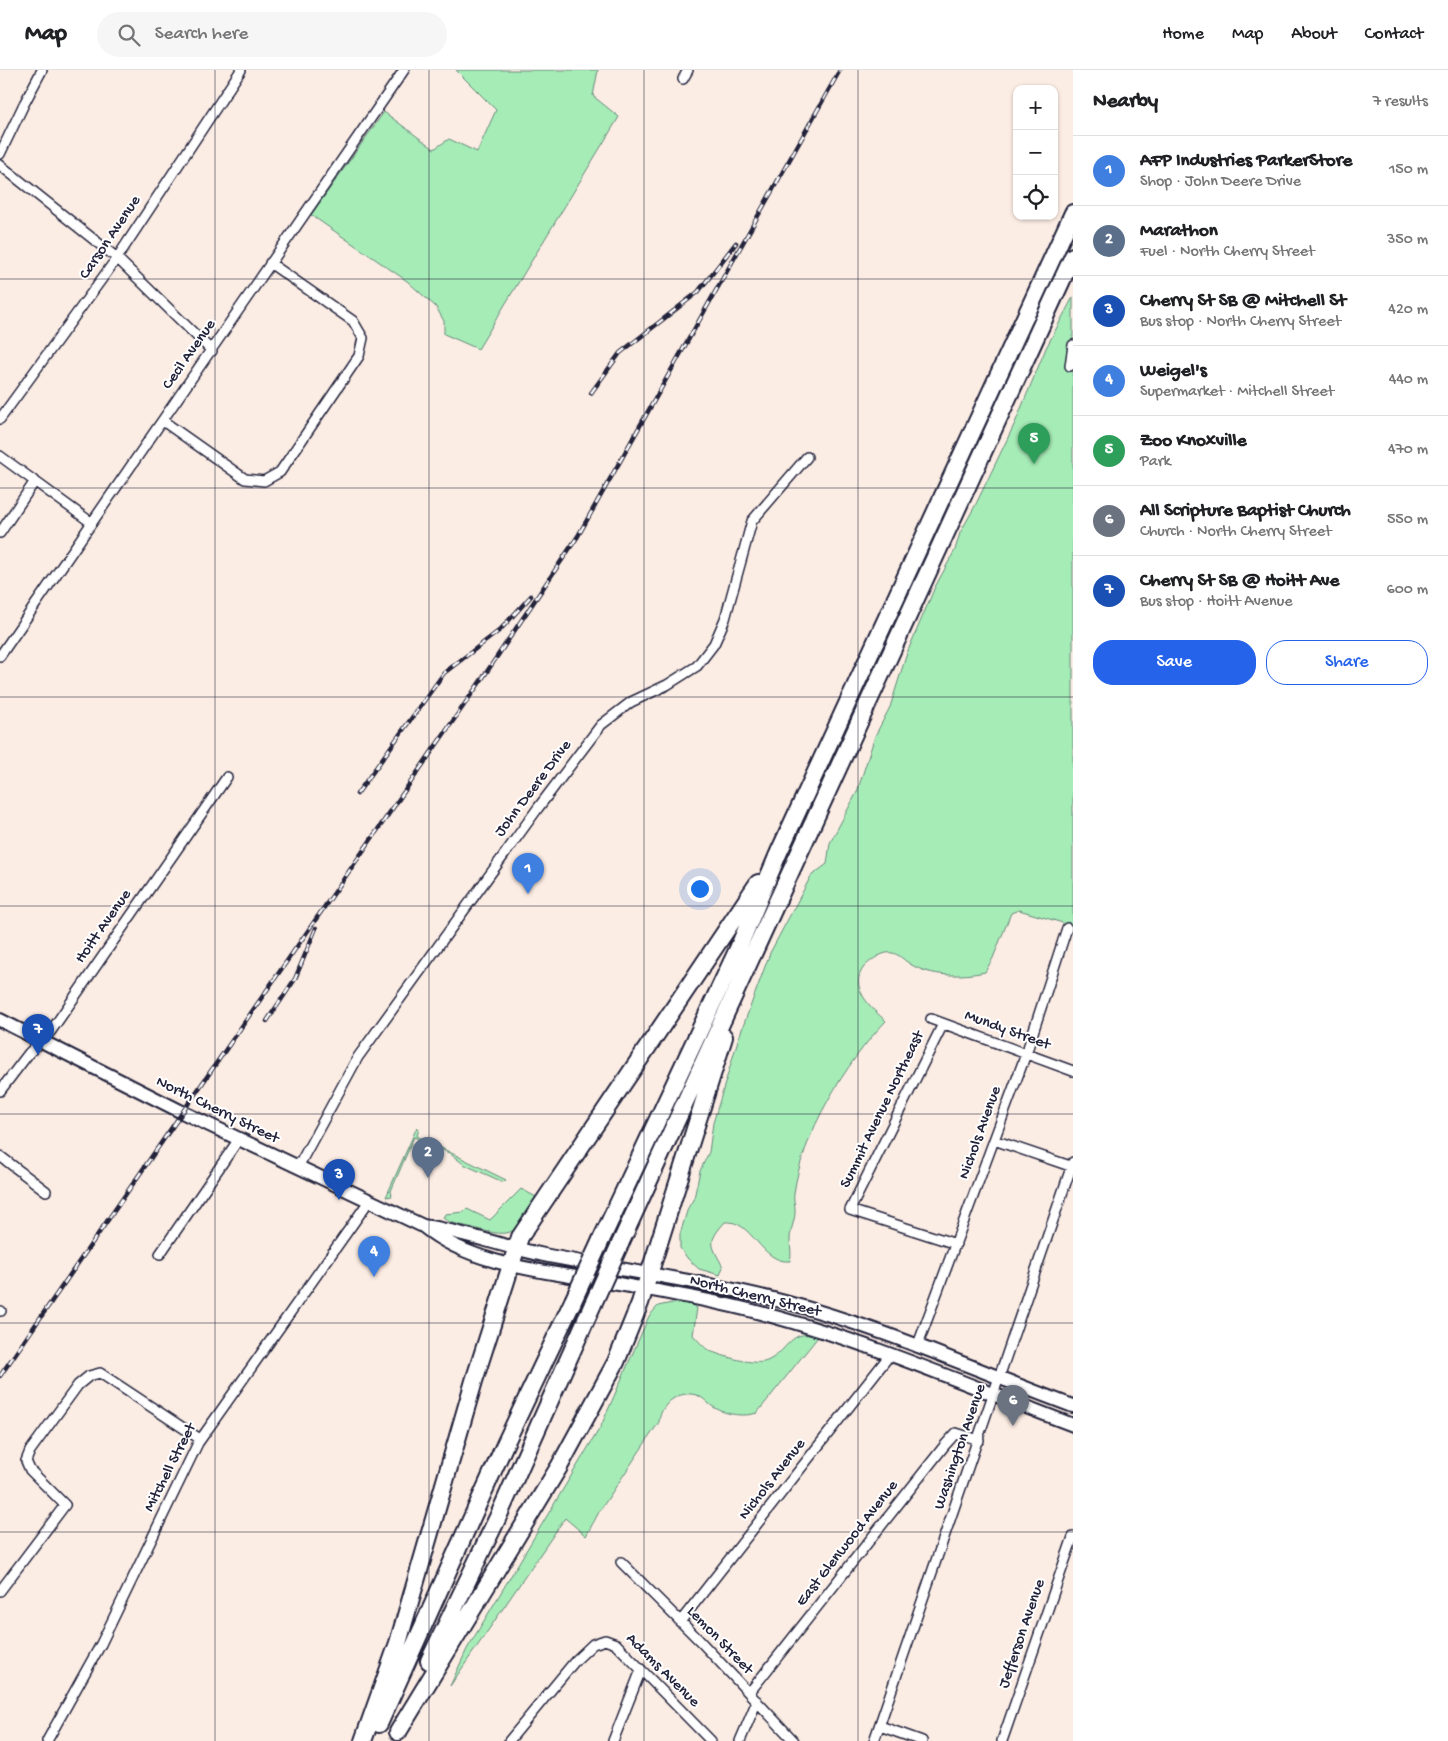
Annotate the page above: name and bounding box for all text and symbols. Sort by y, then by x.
search box [97,12,447,57]
text: Map [25,20,67,49]
icon: search [115,21,143,49]
text: Search here [155,23,248,46]
text: Home [1162,24,1204,45]
text: Map [1232,24,1263,45]
text: About [1291,24,1337,45]
text: Contact [1365,24,1423,45]
map controls [1013,85,1058,220]
button: + [1013,85,1058,130]
text: Nearby [1093,90,1158,115]
text: 7 results [1373,93,1428,112]
button: − [1013,130,1058,175]
text: AFP Industries ParkerStore [1140,150,1352,173]
text: 1 [1106,161,1112,180]
text: 150 m [1389,161,1428,180]
text: Shop · John Deere Drive [1140,173,1301,192]
button: locate [1013,175,1058,220]
street label: Carson Avenue [76,192,146,283]
text: Marathon [1140,220,1218,243]
text: 2 [1105,231,1113,250]
text: 350 m [1387,231,1428,250]
text: Fuel · North Cherry Street [1140,243,1315,262]
text: Cherry St SB @ Mitchell St [1140,290,1346,313]
text: 3 [1105,301,1113,320]
text: 420 m [1388,301,1428,320]
text: Bus stop · North Cherry Street [1140,313,1341,332]
street label: Cecil Avenue [159,316,222,394]
text: Weigel's [1140,360,1207,383]
text: 4 [1105,371,1113,390]
text: 440 m [1389,371,1428,390]
text: Supermarket · Mitchell Street [1140,383,1334,402]
pin: 5 [1018,423,1050,464]
text: Zoo Knoxville [1140,430,1247,453]
text: 5 [1105,441,1113,460]
text: 470 m [1388,441,1428,460]
text: Park [1140,453,1171,472]
text: All Scripture Baptist Church [1140,500,1351,523]
text: 6 [1105,511,1113,530]
text: 550 m [1387,511,1428,530]
text: Church · North Cherry Street [1140,523,1332,542]
text: Cherry St SB @ Hoitt Ave [1140,570,1339,593]
text: 7 [1105,581,1113,600]
text: 600 m [1387,581,1428,600]
text: Bus stop · Hoitt Avenue [1140,593,1292,612]
button: Save [1093,640,1256,685]
button: Share [1266,640,1428,685]
street label: John Deere Drive [491,736,577,841]
pin: 1 [512,853,544,894]
your location [687,876,713,902]
street label: Hoitt Avenue [72,886,137,968]
street label: Mundy Street [962,1007,1054,1056]
pin: 7 [22,1014,54,1055]
street label: Summit Avenue Northeast [837,1027,930,1192]
street label: North Cherry Street [152,1073,283,1150]
street label: Nichols Avenue [955,1083,1007,1182]
pin: 2 [412,1137,444,1178]
pin: 3 [323,1159,355,1200]
pin: 4 [358,1236,390,1277]
street label: North Cherry Street [687,1272,824,1323]
street label: Washington Avenue [931,1381,992,1512]
pin: 6 [997,1385,1029,1426]
street label: Mitchell Street [141,1419,202,1515]
street label: Nichols Avenue [735,1435,811,1524]
street label: East Glenwood Avenue [793,1477,904,1611]
street label: Jefferson Avenue [995,1576,1051,1691]
street label: Lemon Street [682,1603,757,1680]
street label: Adams Avenue [621,1630,703,1712]

